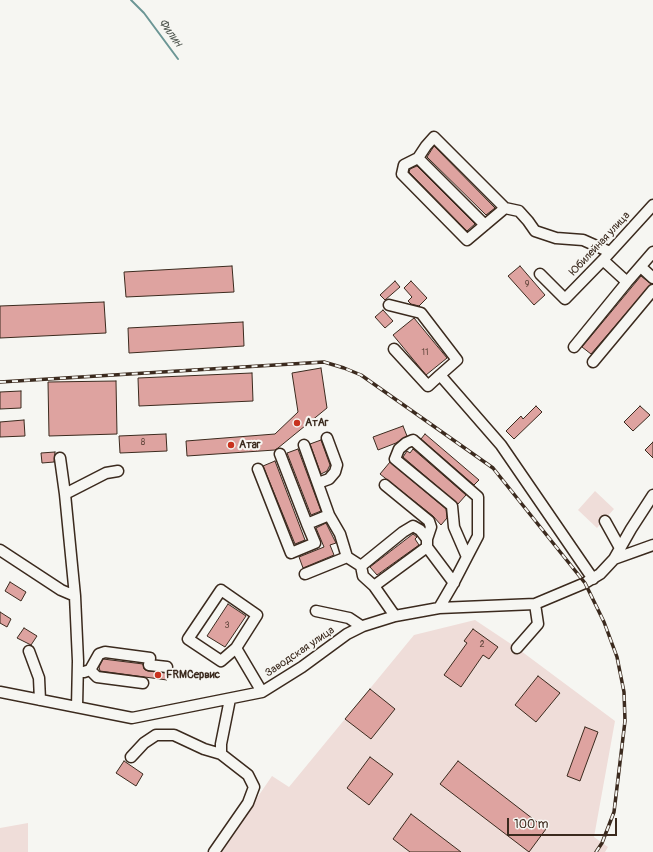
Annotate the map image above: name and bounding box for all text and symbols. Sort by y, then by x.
water label: Филин [155,16,185,50]
street label: Юбилейная улица [567,209,633,279]
house number: 9 [525,280,529,290]
house number: 11 [421,348,429,358]
place label: АтАг [305,416,329,430]
marker: АтАг [292,418,302,428]
house number: 8 [141,438,145,448]
place label: Атаг [239,438,261,452]
marker: Атаг [226,440,236,450]
house number: 3 [224,621,230,631]
street label: Заводская улица [263,624,337,680]
house number: 2 [479,640,485,650]
place label: FRMСервис [166,668,220,682]
marker: FRMСервис [153,670,163,680]
scale bar [509,810,619,836]
text: 100 m [514,817,548,832]

